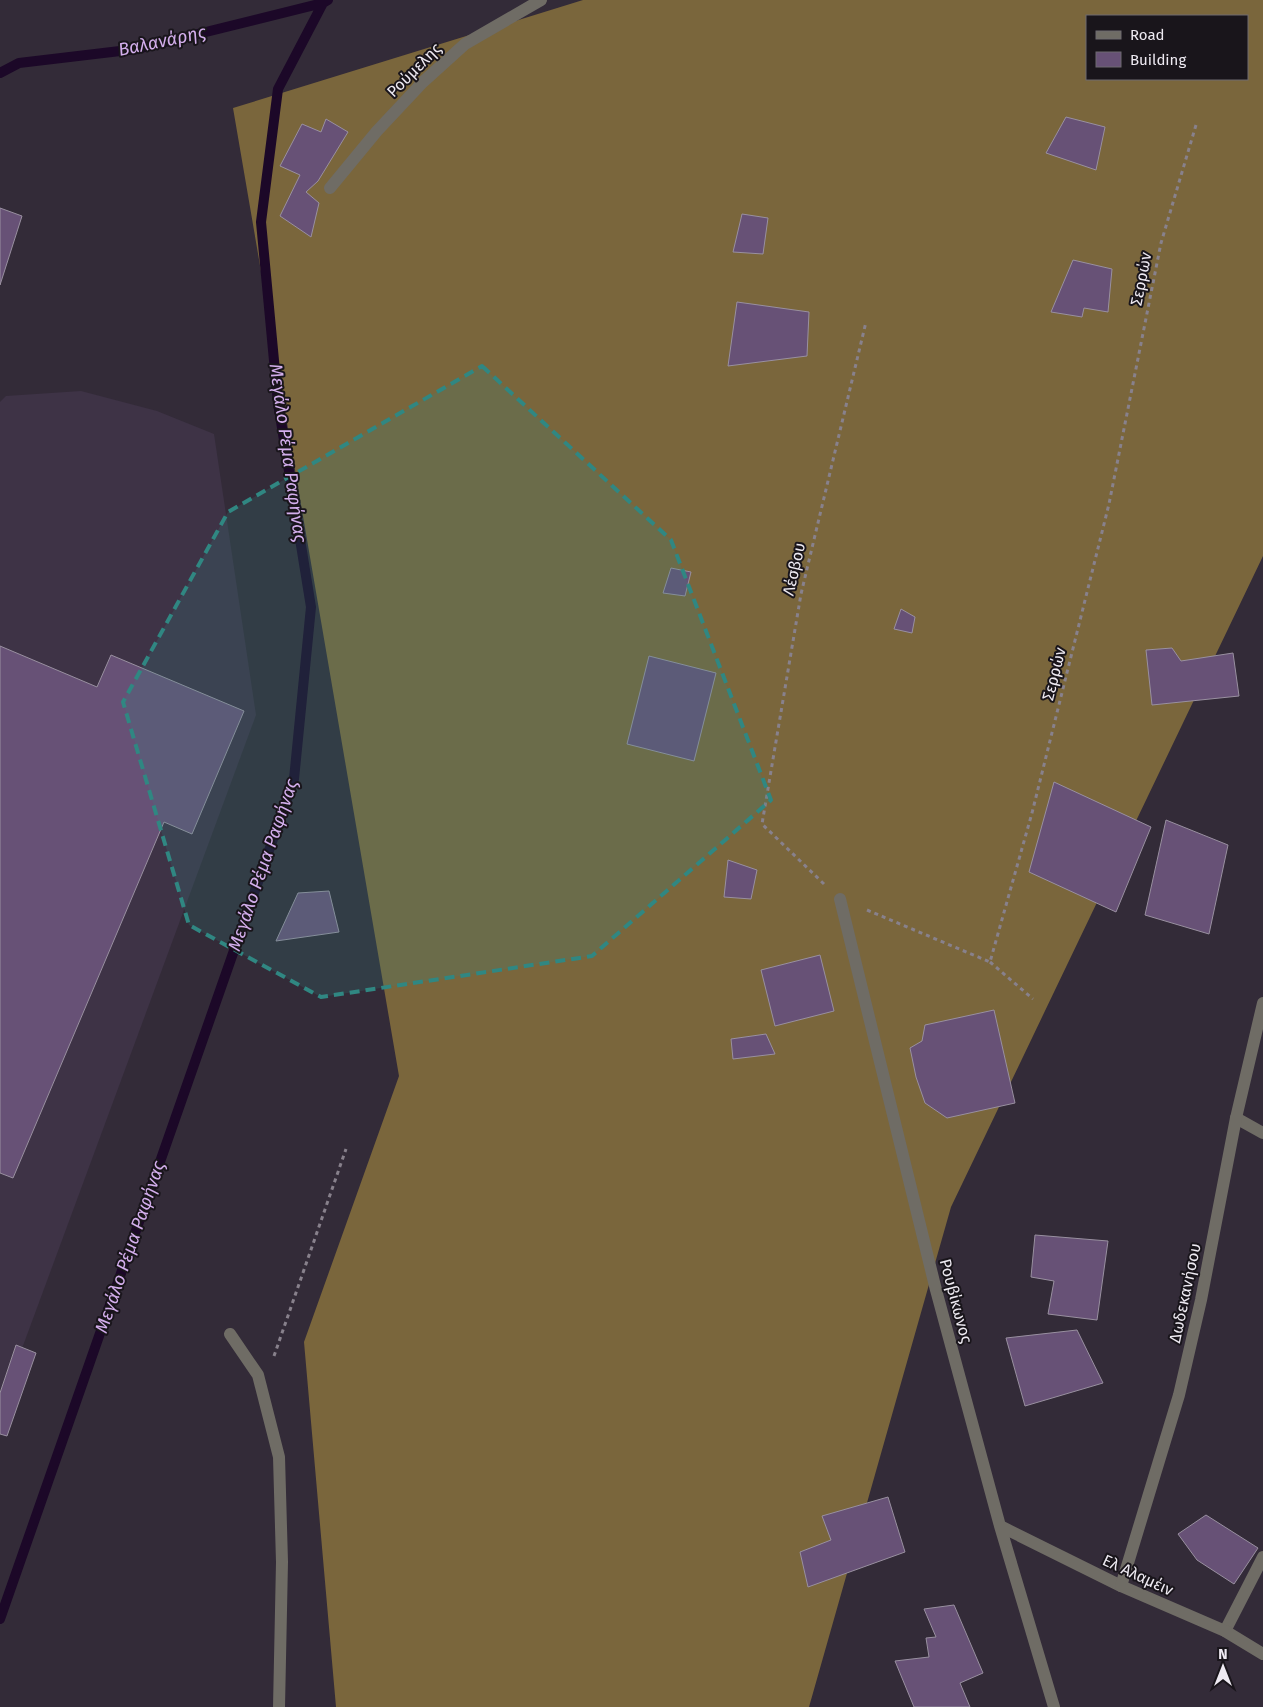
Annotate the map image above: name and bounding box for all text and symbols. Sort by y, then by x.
legend [1086,15,1248,80]
water label: Βαλανάρης [116,21,208,61]
text: Road [1130,26,1165,44]
street label: Ρούμελης [383,39,445,101]
text: Building [1130,51,1186,69]
street label: Σερρών [1127,250,1156,307]
water label: Μεγάλο Ρέμα Ραφήνας [265,362,312,545]
street label: Λέσβου [779,541,809,597]
street label: Σερρών [1038,645,1070,703]
water label: Μεγάλο Ρέμα Ραφήνας [223,775,303,954]
water label: Μεγάλο Ρέμα Ραφήνας [90,1157,170,1336]
street label: Δωδεκανήσου [1165,1241,1205,1345]
street label: Ρουβίκωνος [936,1257,977,1346]
street label: Ελ Αλαμέιν [1100,1550,1177,1600]
north arrow [1198,1642,1248,1692]
text: N [1218,1646,1228,1663]

